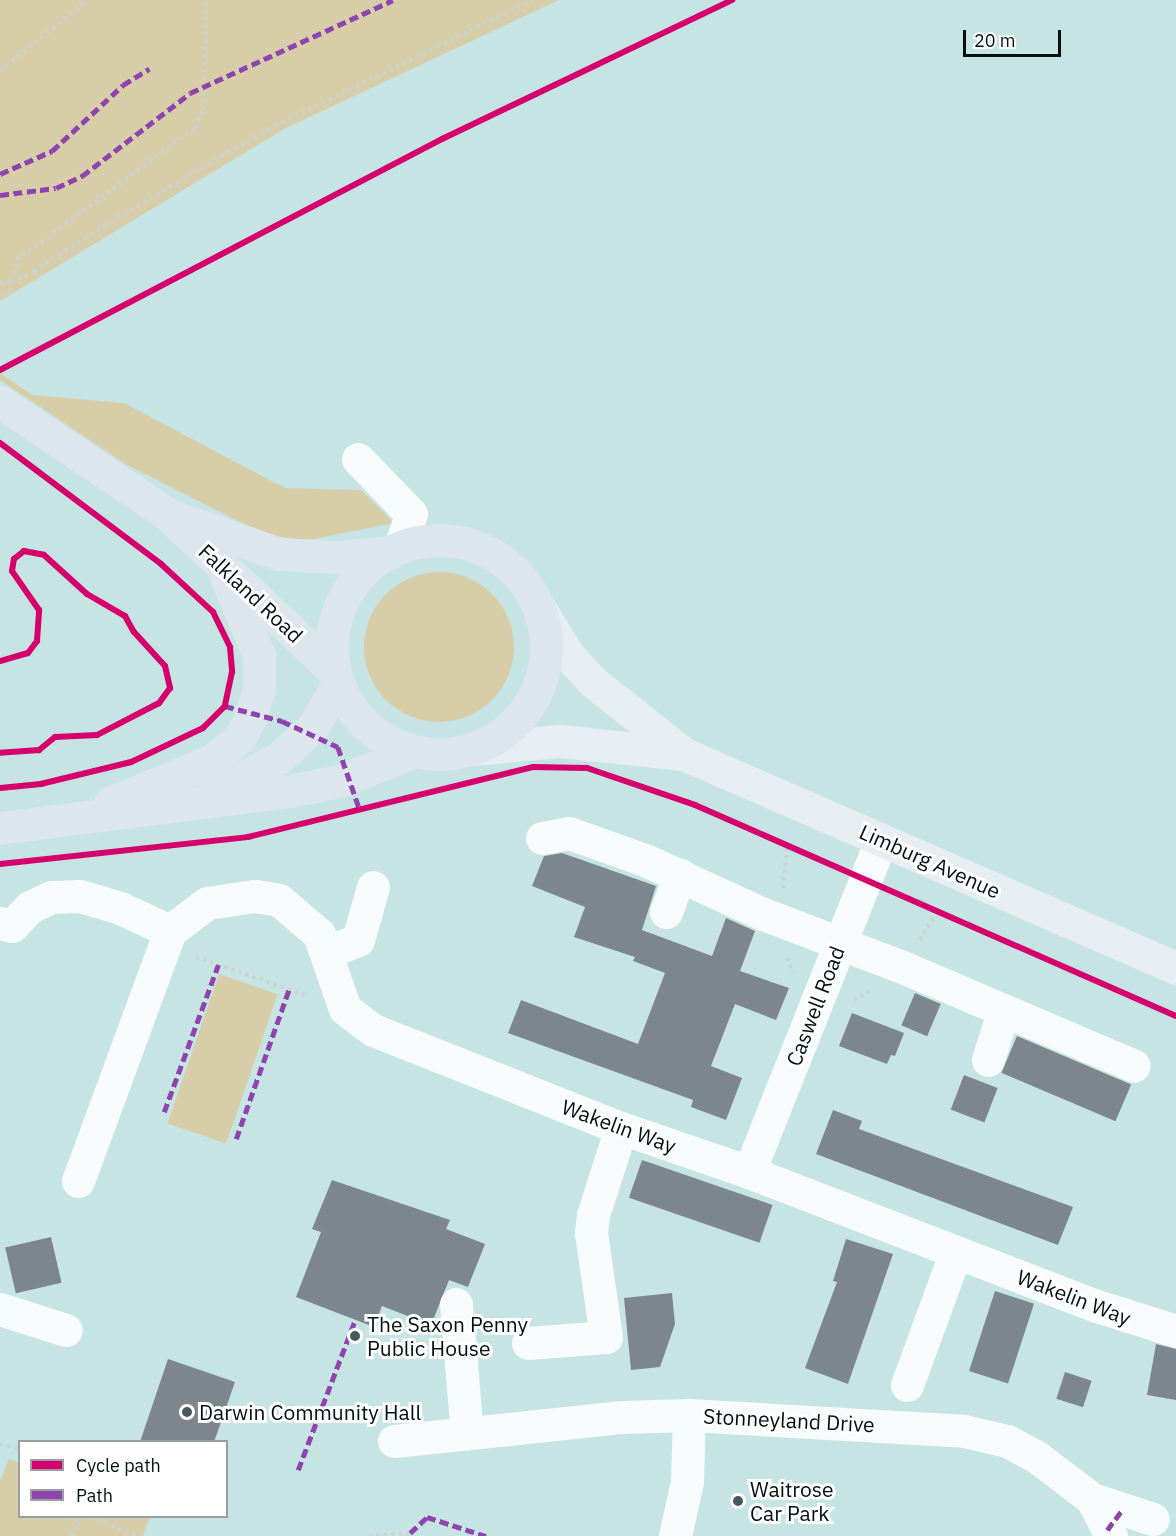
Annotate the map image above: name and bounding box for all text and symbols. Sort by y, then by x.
scale bar [966,18,1064,56]
text: 20 m [974,29,1016,52]
street label: Falkland Road [194,538,308,648]
street label: Limburg Avenue [856,819,1004,903]
street label: Caswell Road [781,942,849,1070]
street label: Wakelin Way [558,1094,680,1158]
street label: Wakelin Way [1014,1264,1134,1330]
place label: The Saxon Penny Public House [367,1311,528,1361]
marker: The Saxon Penny Public House [348,1329,362,1343]
place label: Darwin Community Hall [199,1399,421,1425]
street label: Stonneyland Drive [703,1403,875,1437]
marker: Darwin Community Hall [180,1405,194,1419]
legend [18,1440,228,1518]
text: Cycle path [76,1454,161,1477]
place label: Waitrose Car Park [750,1476,833,1526]
text: Path [76,1484,113,1507]
marker: Waitrose Car Park [731,1494,745,1508]

